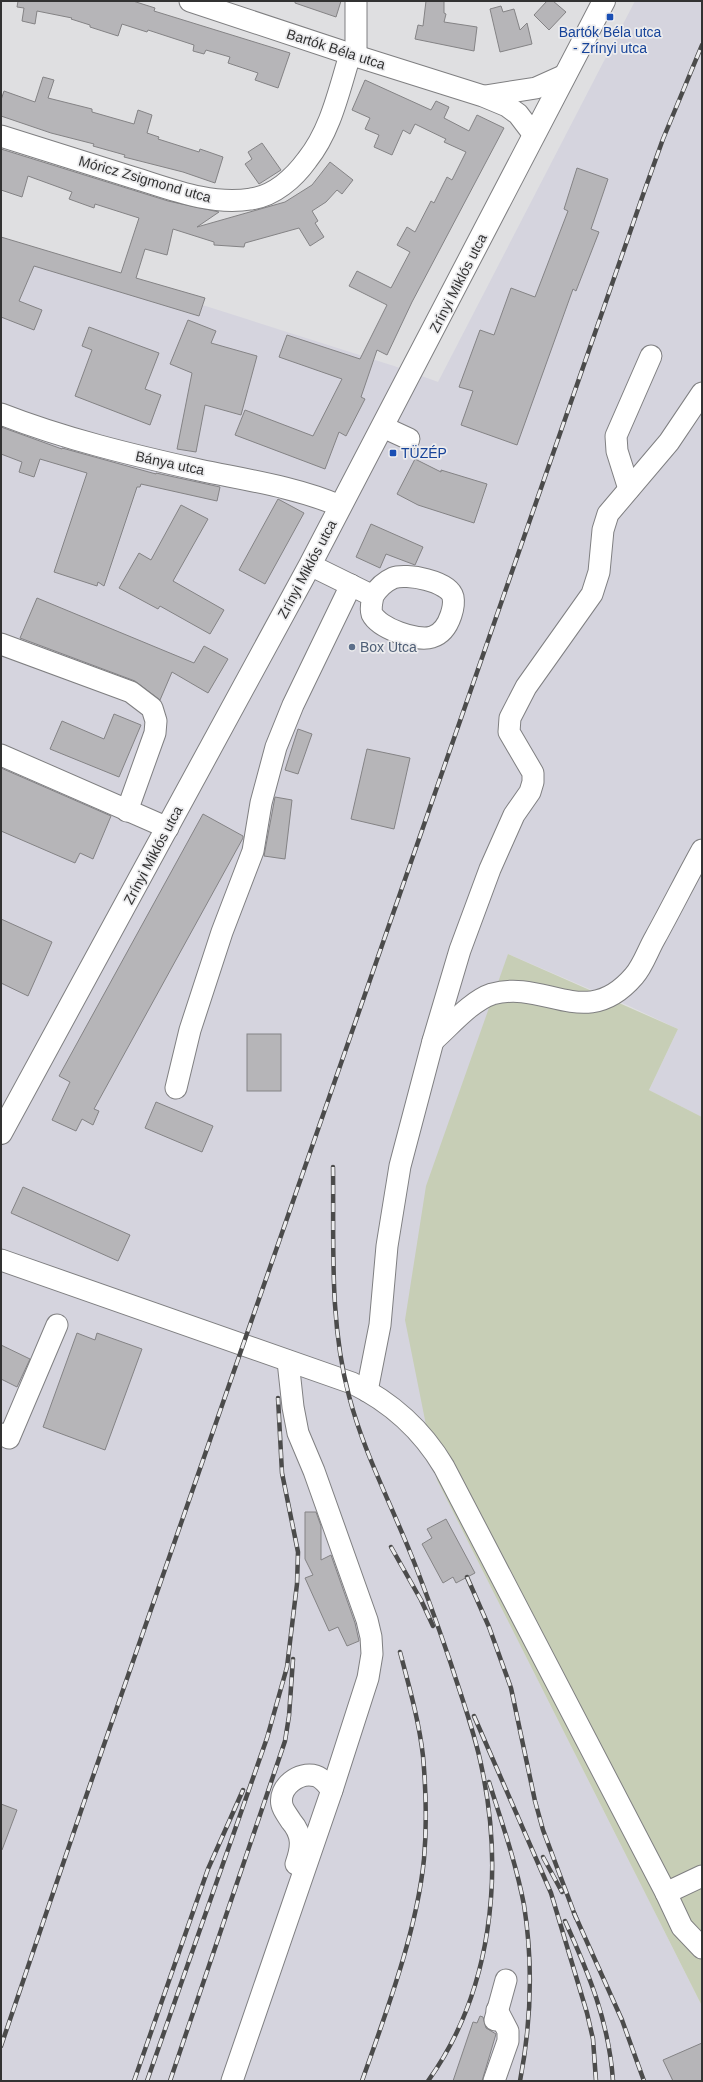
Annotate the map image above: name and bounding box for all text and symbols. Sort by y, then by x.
marker: Bartók Béla utca - Zrínyi utca [605,12,615,22]
place label: Bartók Béla utca - Zrínyi utca [559,24,662,56]
street label: Bartók Béla utca [285,26,388,73]
street label: Móricz Zsigmond utca [77,152,213,206]
street label: Zrínyi Miklós utca [426,231,490,335]
place label: TÜZÉP [401,444,447,461]
street label: Bánya utca [134,448,206,478]
marker: TÜZÉP [388,448,398,458]
street label: Zrínyi Miklós utca [274,517,340,621]
place label: Box Utca [360,639,417,655]
marker: Box Utca [347,642,357,652]
street label: Zrínyi Miklós utca [120,803,186,907]

